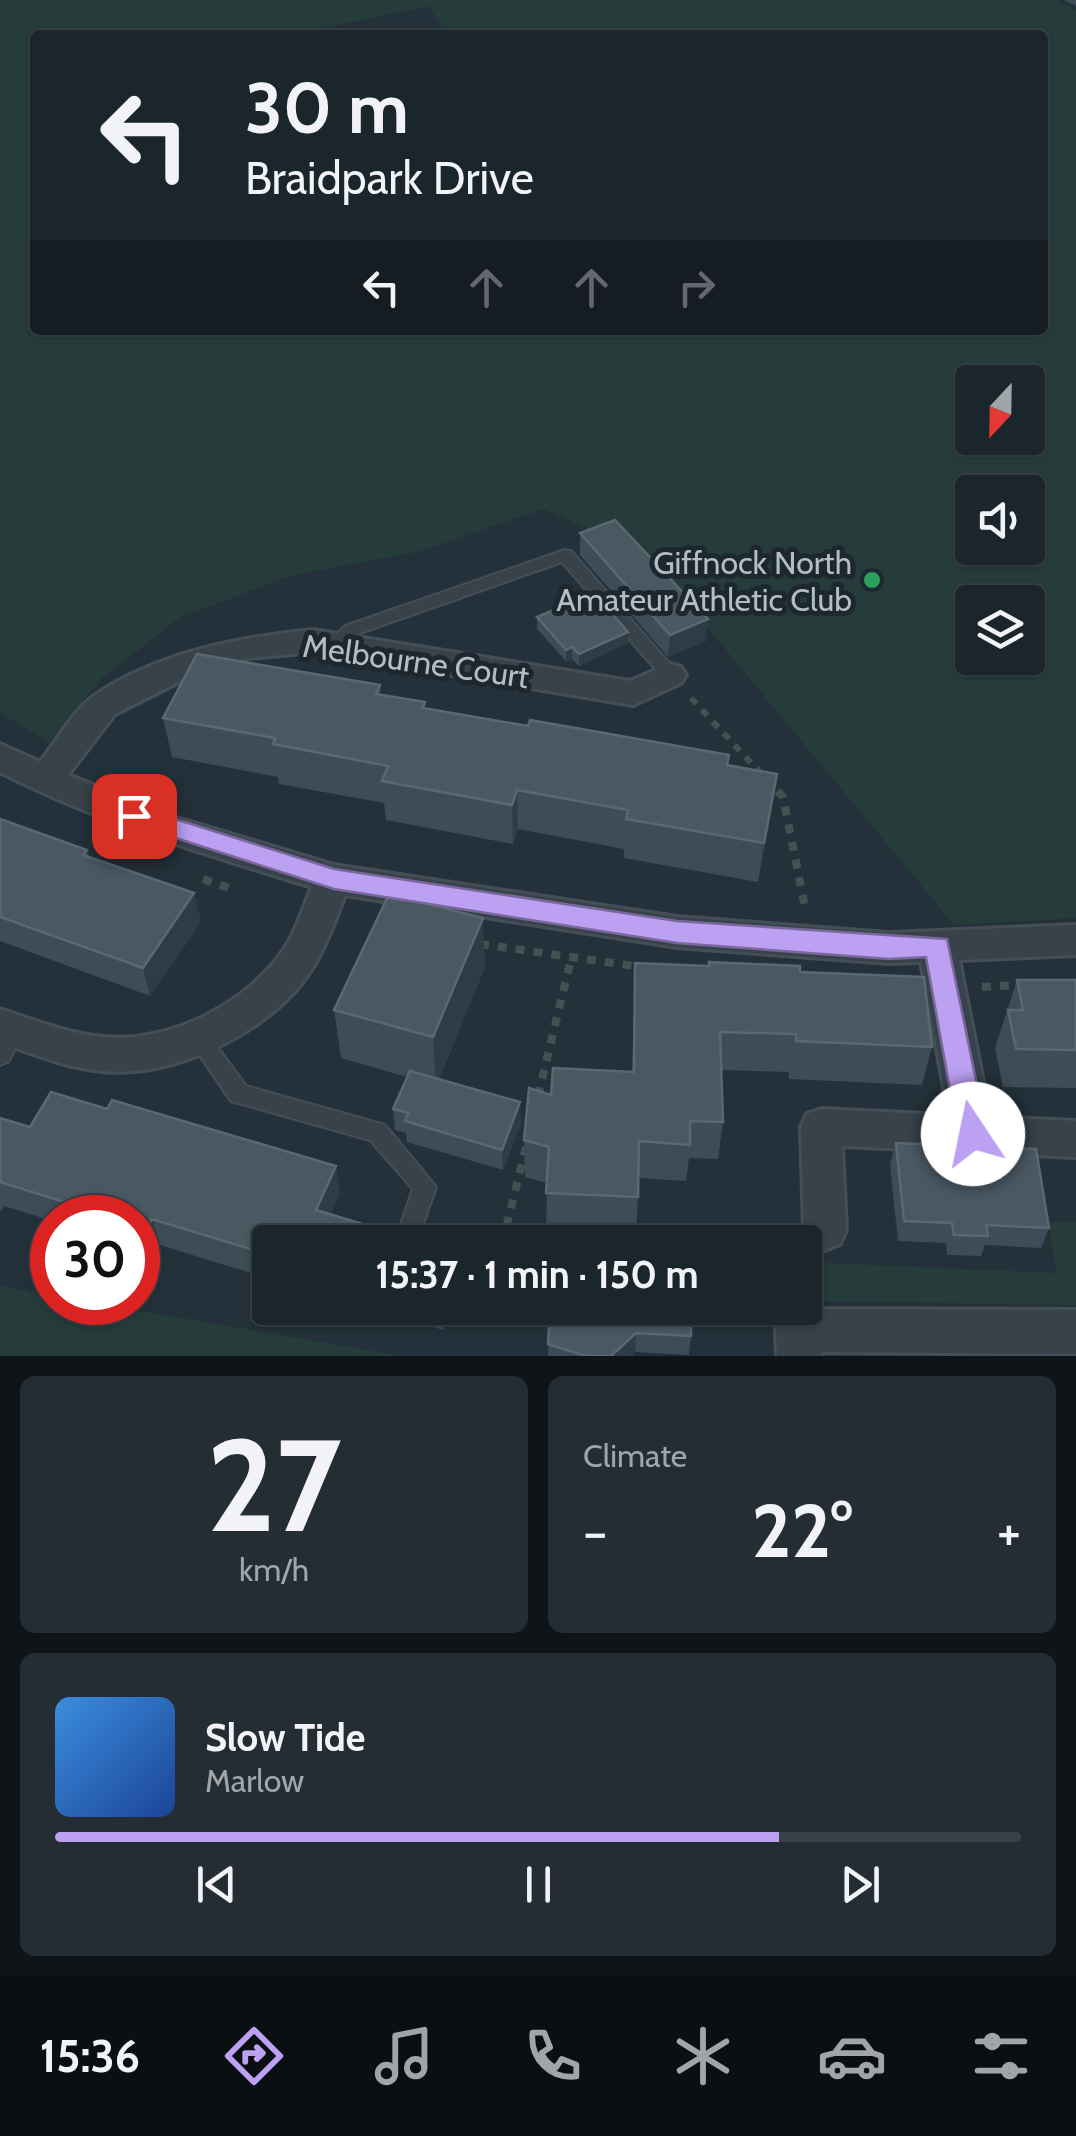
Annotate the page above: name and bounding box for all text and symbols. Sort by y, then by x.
text: 30 m [245,65,409,151]
icon: left [80,70,210,200]
text: Braidpark Drive [245,151,534,205]
icon: left [354,260,409,315]
icon: ahead [459,260,514,315]
icon: ahead [564,260,619,315]
icon: right [669,260,724,315]
north arrow [955,365,1045,455]
map controls [955,365,1045,675]
button: sound [955,475,1045,565]
place label: Giffnock North Amateur Athletic Club [556,543,852,619]
marker: Giffnock North Amateur Athletic Club [861,569,883,591]
button: layers [955,585,1045,675]
street label: Melbourne Court [301,626,532,696]
pin [92,774,177,859]
icon: arrive [107,789,162,844]
position arrow [921,1082,1025,1186]
speed limit sign: 30 [30,1195,160,1325]
text: 15:37 · 1 min · 150 m [375,1251,699,1298]
text: 27 [206,1406,342,1564]
text: Climate [583,1436,687,1475]
text: 22° [751,1485,853,1576]
text: − [583,1498,607,1565]
text: + [997,1498,1021,1565]
text: km/h [239,1550,309,1589]
text: Slow Tide [205,1714,365,1761]
text: Marlow [205,1761,304,1800]
icon: previous [189,1857,244,1912]
icon: pause [511,1857,566,1912]
icon: next [833,1857,888,1912]
icon: directions [219,2021,289,2091]
icon: music [369,2021,439,2091]
icon: phone [518,2021,588,2091]
icon: climate [668,2021,738,2091]
icon: car [817,2021,887,2091]
icon: filters [966,2021,1036,2091]
text: 15:36 [40,2029,140,2083]

